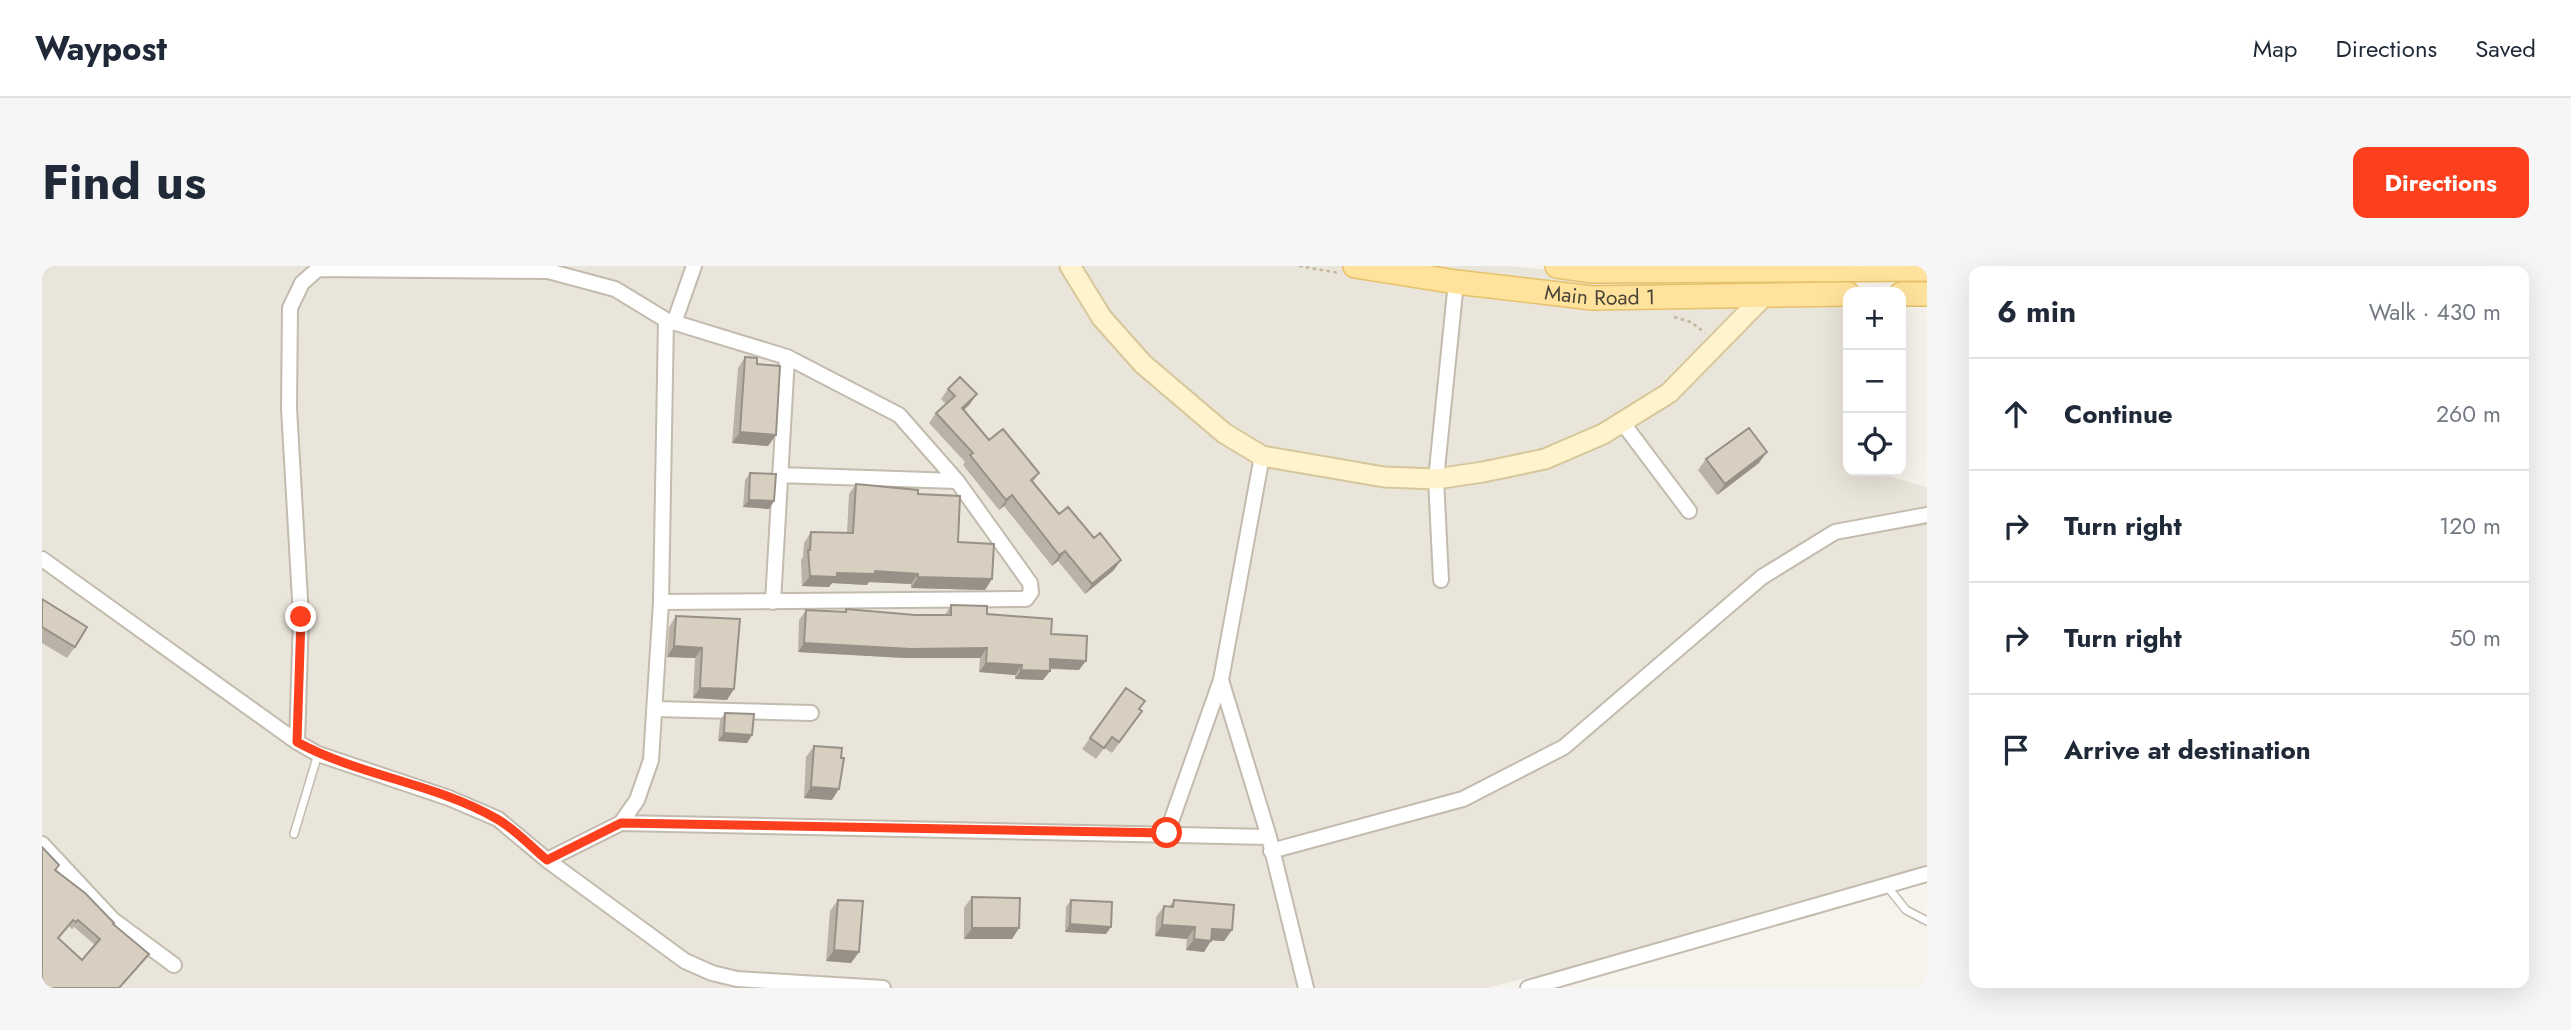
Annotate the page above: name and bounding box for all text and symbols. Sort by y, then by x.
text: Waypost [35,25,167,72]
text: Map [2253,31,2298,66]
text: Directions [2336,31,2437,66]
text: Saved [2475,31,2536,66]
text: Find us [42,147,206,217]
button: Directions [2353,147,2529,218]
street label: Main Road 1 [1543,277,1656,313]
map controls [1843,287,1906,476]
button: + [1843,287,1906,350]
text: 6 min [1997,290,2076,333]
text: Walk · 430 m [2369,295,2501,329]
button: − [1843,350,1906,413]
icon: ahead [1997,395,2035,433]
text: Continue [2064,395,2173,433]
text: 260 m [2436,397,2501,431]
button: locate [1843,413,1906,476]
icon: right [1997,507,2035,545]
text: Turn right [2064,507,2182,545]
text: 120 m [2439,509,2501,543]
route end [285,601,316,632]
icon: right [1997,619,2035,657]
text: Turn right [2064,619,2182,657]
text: 50 m [2449,621,2501,655]
icon: arrive [1997,731,2035,769]
text: Arrive at destination [2064,731,2311,769]
route start [1151,817,1182,848]

